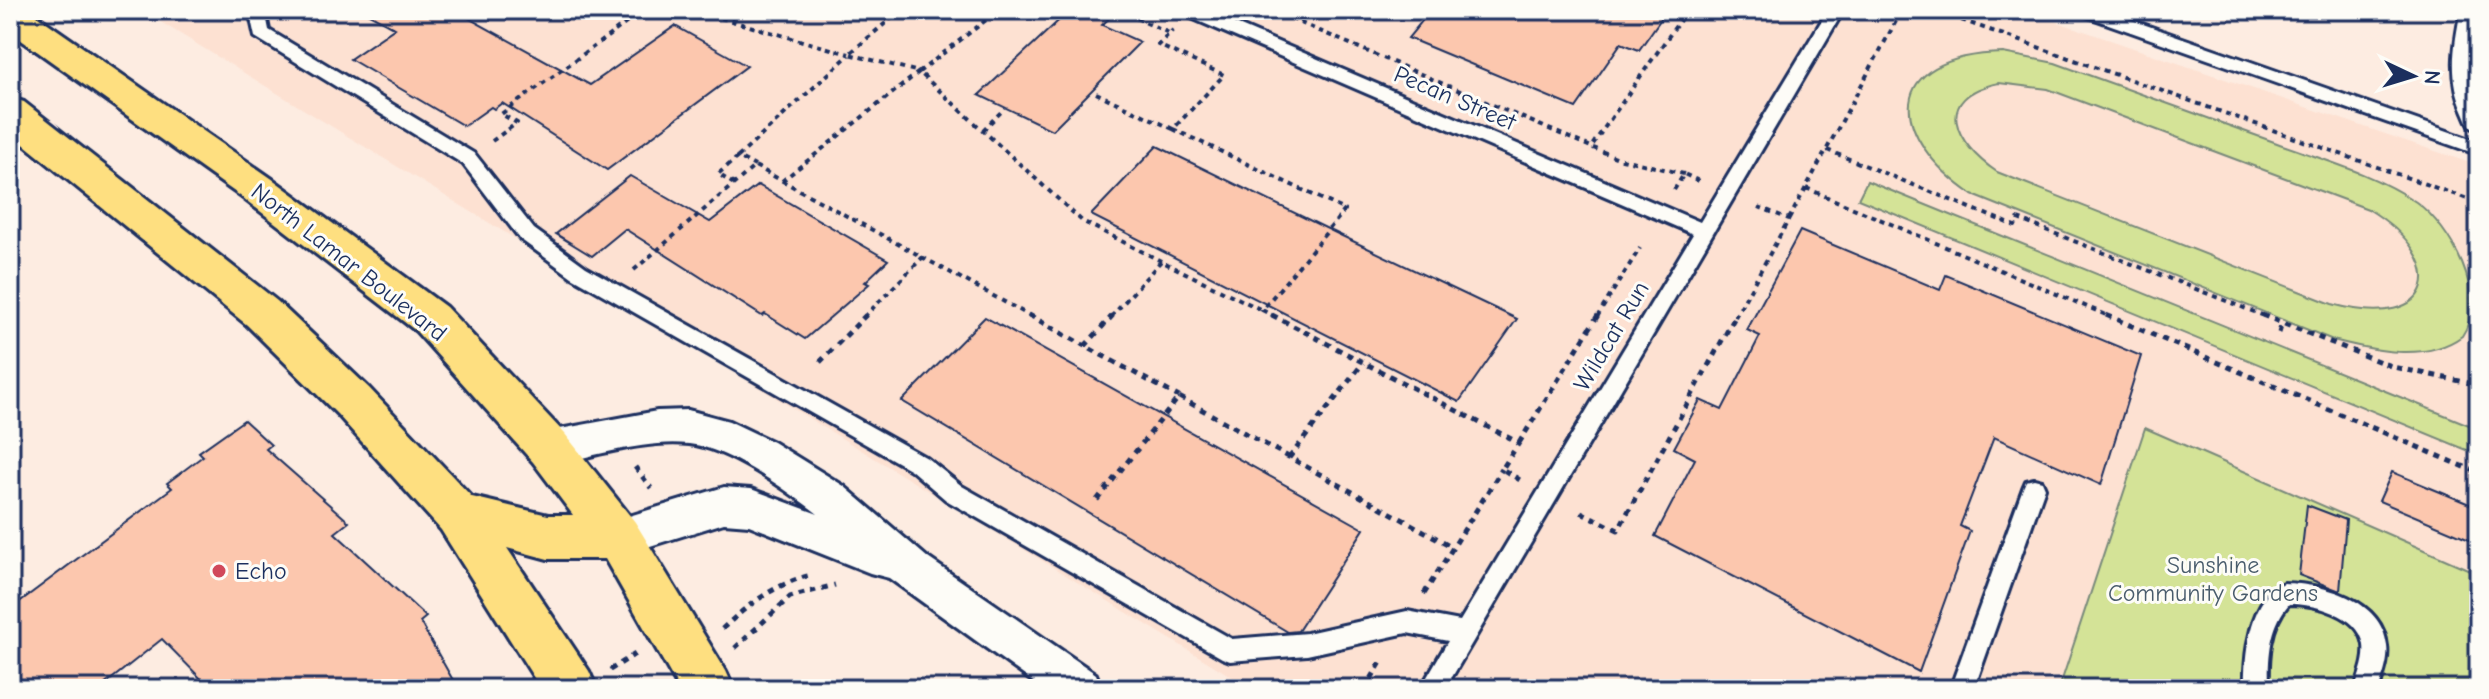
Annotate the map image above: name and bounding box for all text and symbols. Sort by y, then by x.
north arrow [2373,36,2453,116]
street label: Pecan Street [1390,60,1521,137]
text: N [2418,69,2445,85]
street label: North Lamar Boulevard [246,177,452,347]
street label: Wildcat Run [1567,276,1655,396]
park label: Sunshine Community Gardens [2108,551,2318,607]
place label: Echo [235,557,287,585]
marker: Echo [210,562,228,580]

